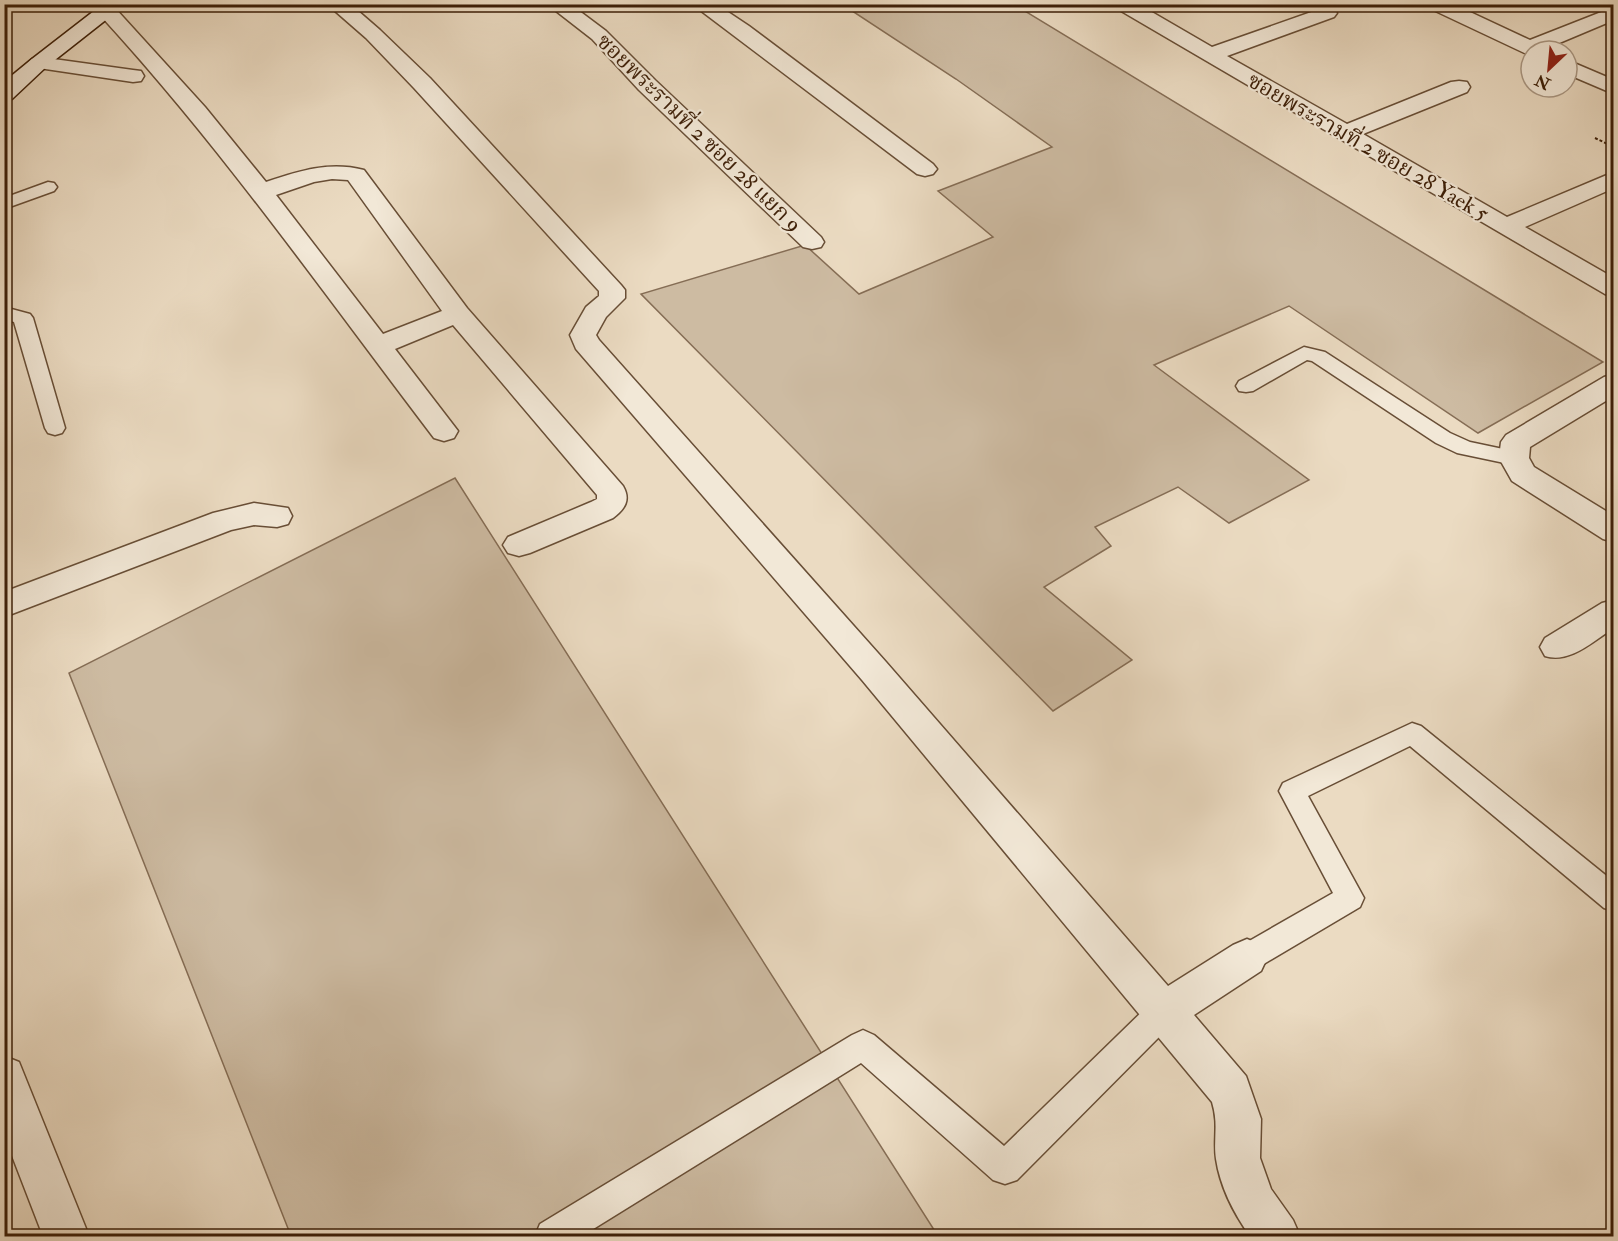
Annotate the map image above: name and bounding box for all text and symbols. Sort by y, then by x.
street label: ซอยพระรามที่ 2 ซอย 28 แยก 9 [591,25,809,238]
north arrow [1519,39,1579,99]
street label: ซอยพระรามที่ 2 ซอย 28 Yaek 5 [1242,64,1495,228]
text: N [1531,69,1555,94]

